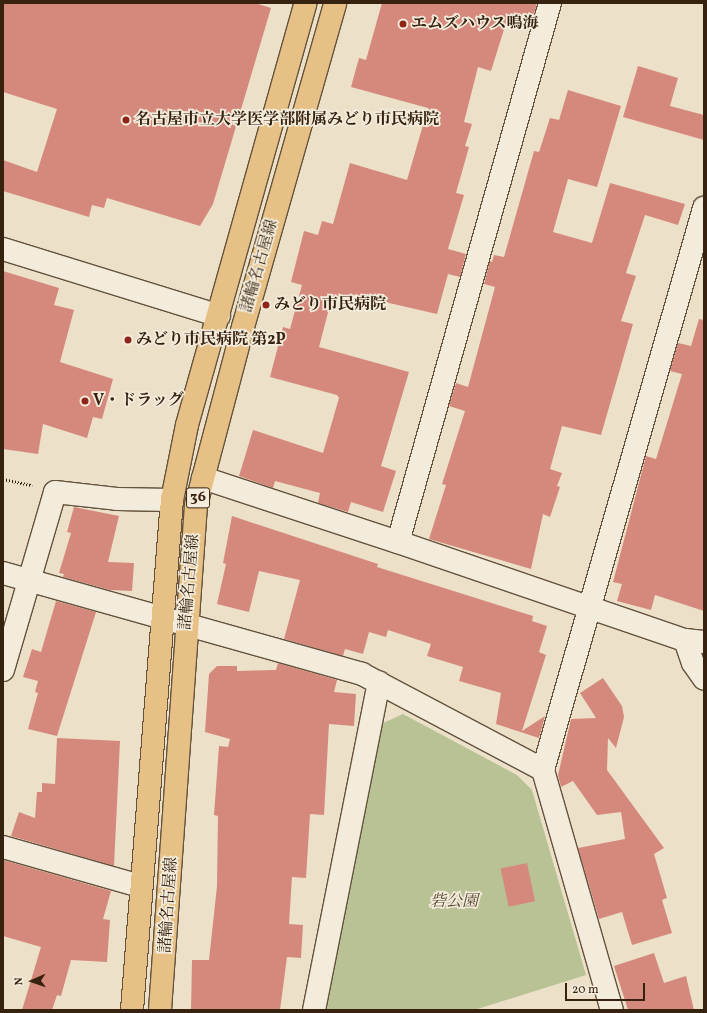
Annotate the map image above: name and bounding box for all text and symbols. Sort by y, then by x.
place label: エムズハウス鳴海 [411,14,539,34]
marker: エムズハウス鳴海 [398,19,408,29]
place label: 名古屋市立大学医学部附属みどり市民病院 [135,110,439,130]
marker: 名古屋市立大学医学部附属みどり市民病院 [120,114,132,126]
street label: 諸輪名古屋線 [238,217,282,315]
place label: みどり市民病院 [274,295,386,315]
marker: みどり市民病院 [261,300,271,310]
place label: みどり市民病院 第2P [136,330,286,350]
marker: みどり市民病院 第2P [123,335,133,345]
place label: V・ドラッグ [93,391,184,411]
marker: V・ドラッグ [80,396,90,406]
road number: 36 [186,485,210,511]
street label: 諸輪名古屋線 [176,533,204,631]
street label: 諸輪名古屋線 [156,856,182,954]
park label: 砦公園 [430,892,478,912]
north arrow [12,961,52,1001]
scale bar [567,975,647,1001]
text: N [12,977,27,986]
text: 20 m [572,982,599,998]

